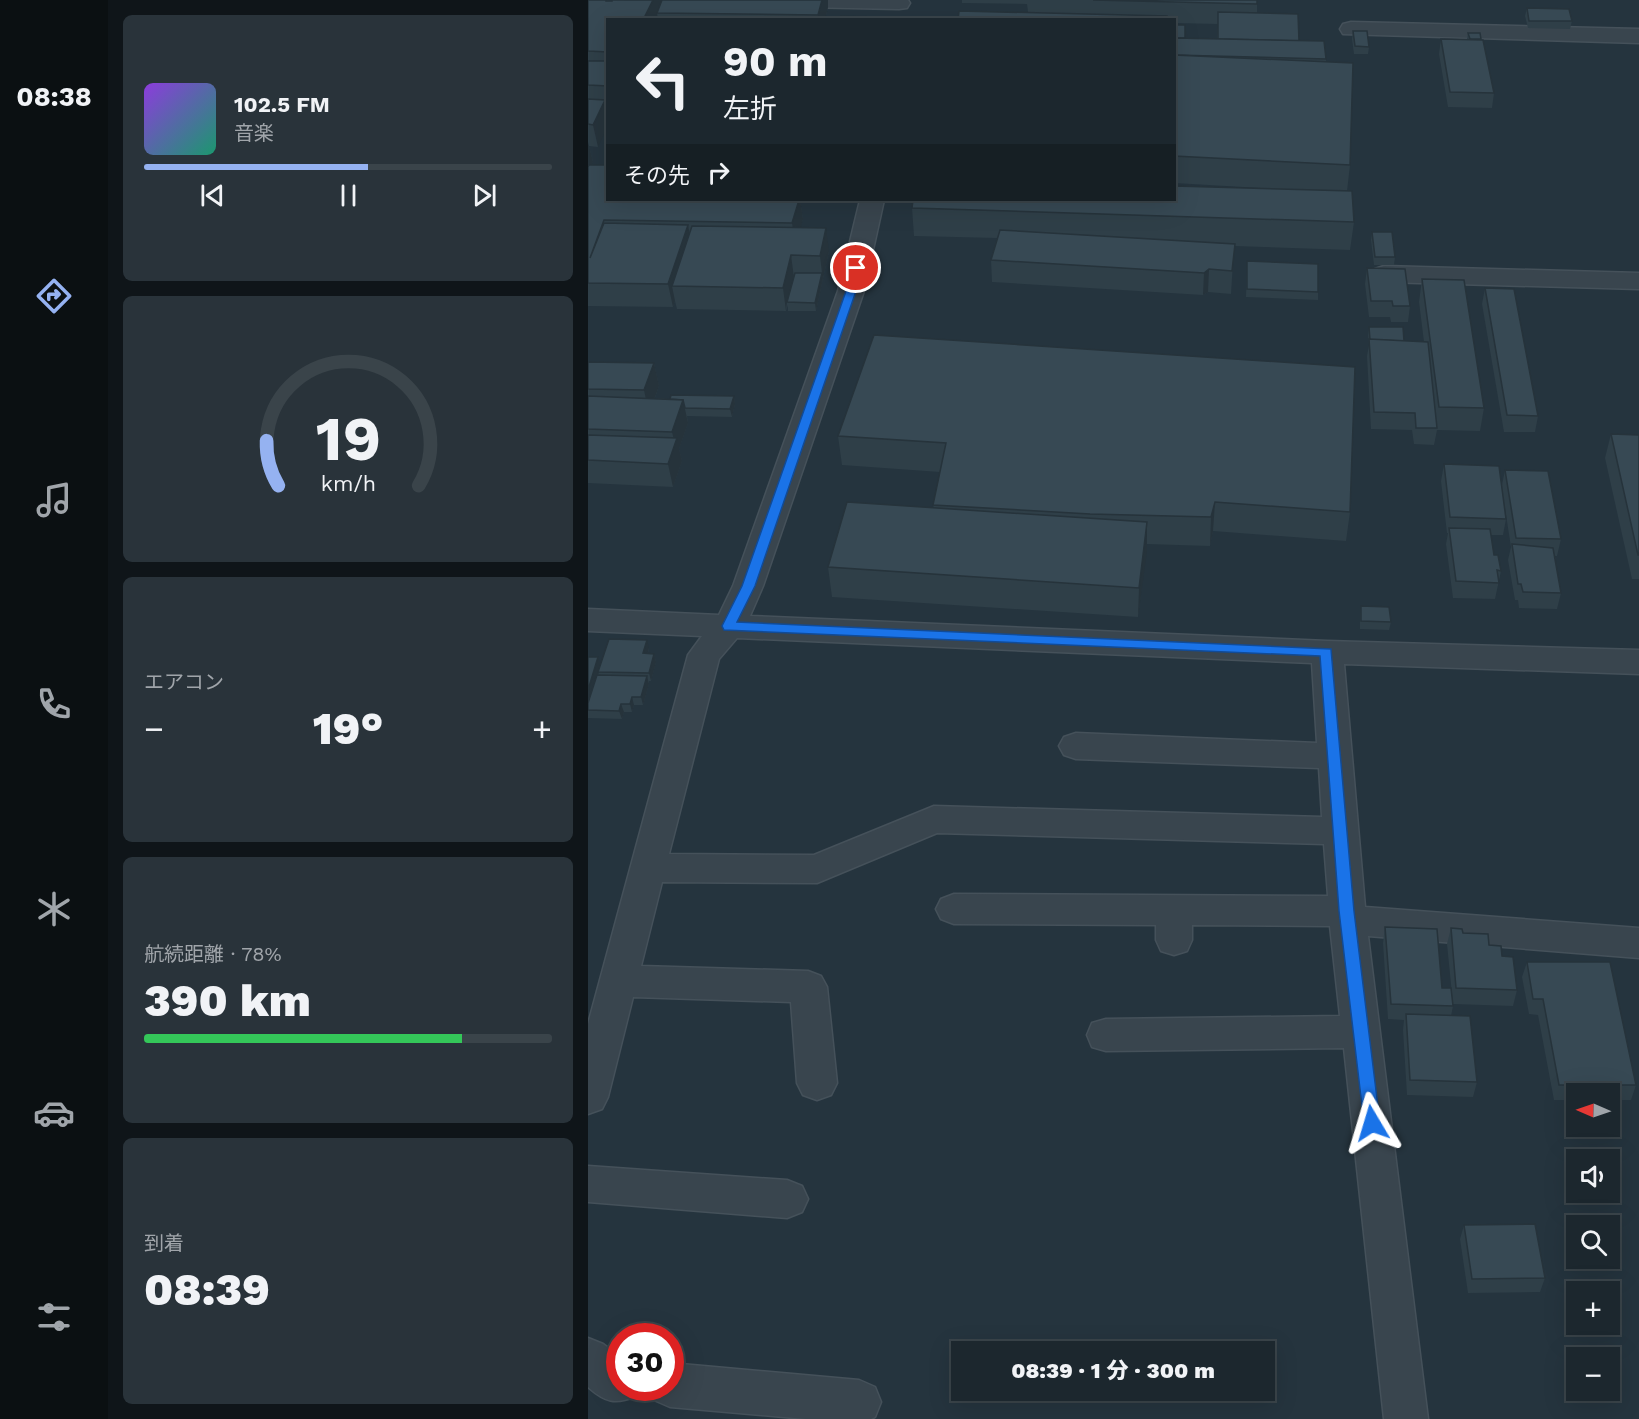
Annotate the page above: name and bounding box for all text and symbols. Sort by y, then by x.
text: 90 m [723,37,827,86]
icon: left [624,42,702,120]
text: 08:38 [16,81,92,113]
text: 102.5 FM [234,92,330,117]
text: 左折 [723,93,777,125]
text: 音楽 [234,121,274,145]
icon: right [702,156,735,189]
text: その先 [624,163,690,188]
icon: previous [196,179,229,212]
icon: pause [332,179,365,212]
icon: next [468,179,501,212]
pin [830,242,881,293]
icon: arrive [839,251,872,284]
icon: directions [33,275,75,317]
text: 19 [315,402,381,475]
text: km/h [320,471,376,496]
icon: music [33,479,75,521]
text: エアコン [144,670,224,694]
icon: phone [33,683,75,725]
text: 19° [313,702,383,755]
text: − [144,709,164,748]
text: + [532,709,552,748]
icon: climate [33,888,75,930]
text: 航続距離 · 78% [144,942,282,966]
text: 390 km [144,974,311,1027]
north arrow [1566,1083,1620,1137]
map controls [1566,1083,1620,1401]
position arrow [1340,1091,1404,1155]
icon: car [33,1092,75,1134]
button: sound [1566,1149,1620,1203]
button: search [1566,1215,1620,1269]
text: 到着 [144,1231,184,1255]
text: 08:39 [144,1263,270,1316]
button: + [1566,1281,1620,1335]
icon: filters [33,1296,75,1338]
speed limit sign: 30 [606,1323,684,1401]
button: − [1566,1347,1620,1401]
text: 08:39 · 1 分 · 300 m [1011,1358,1215,1383]

